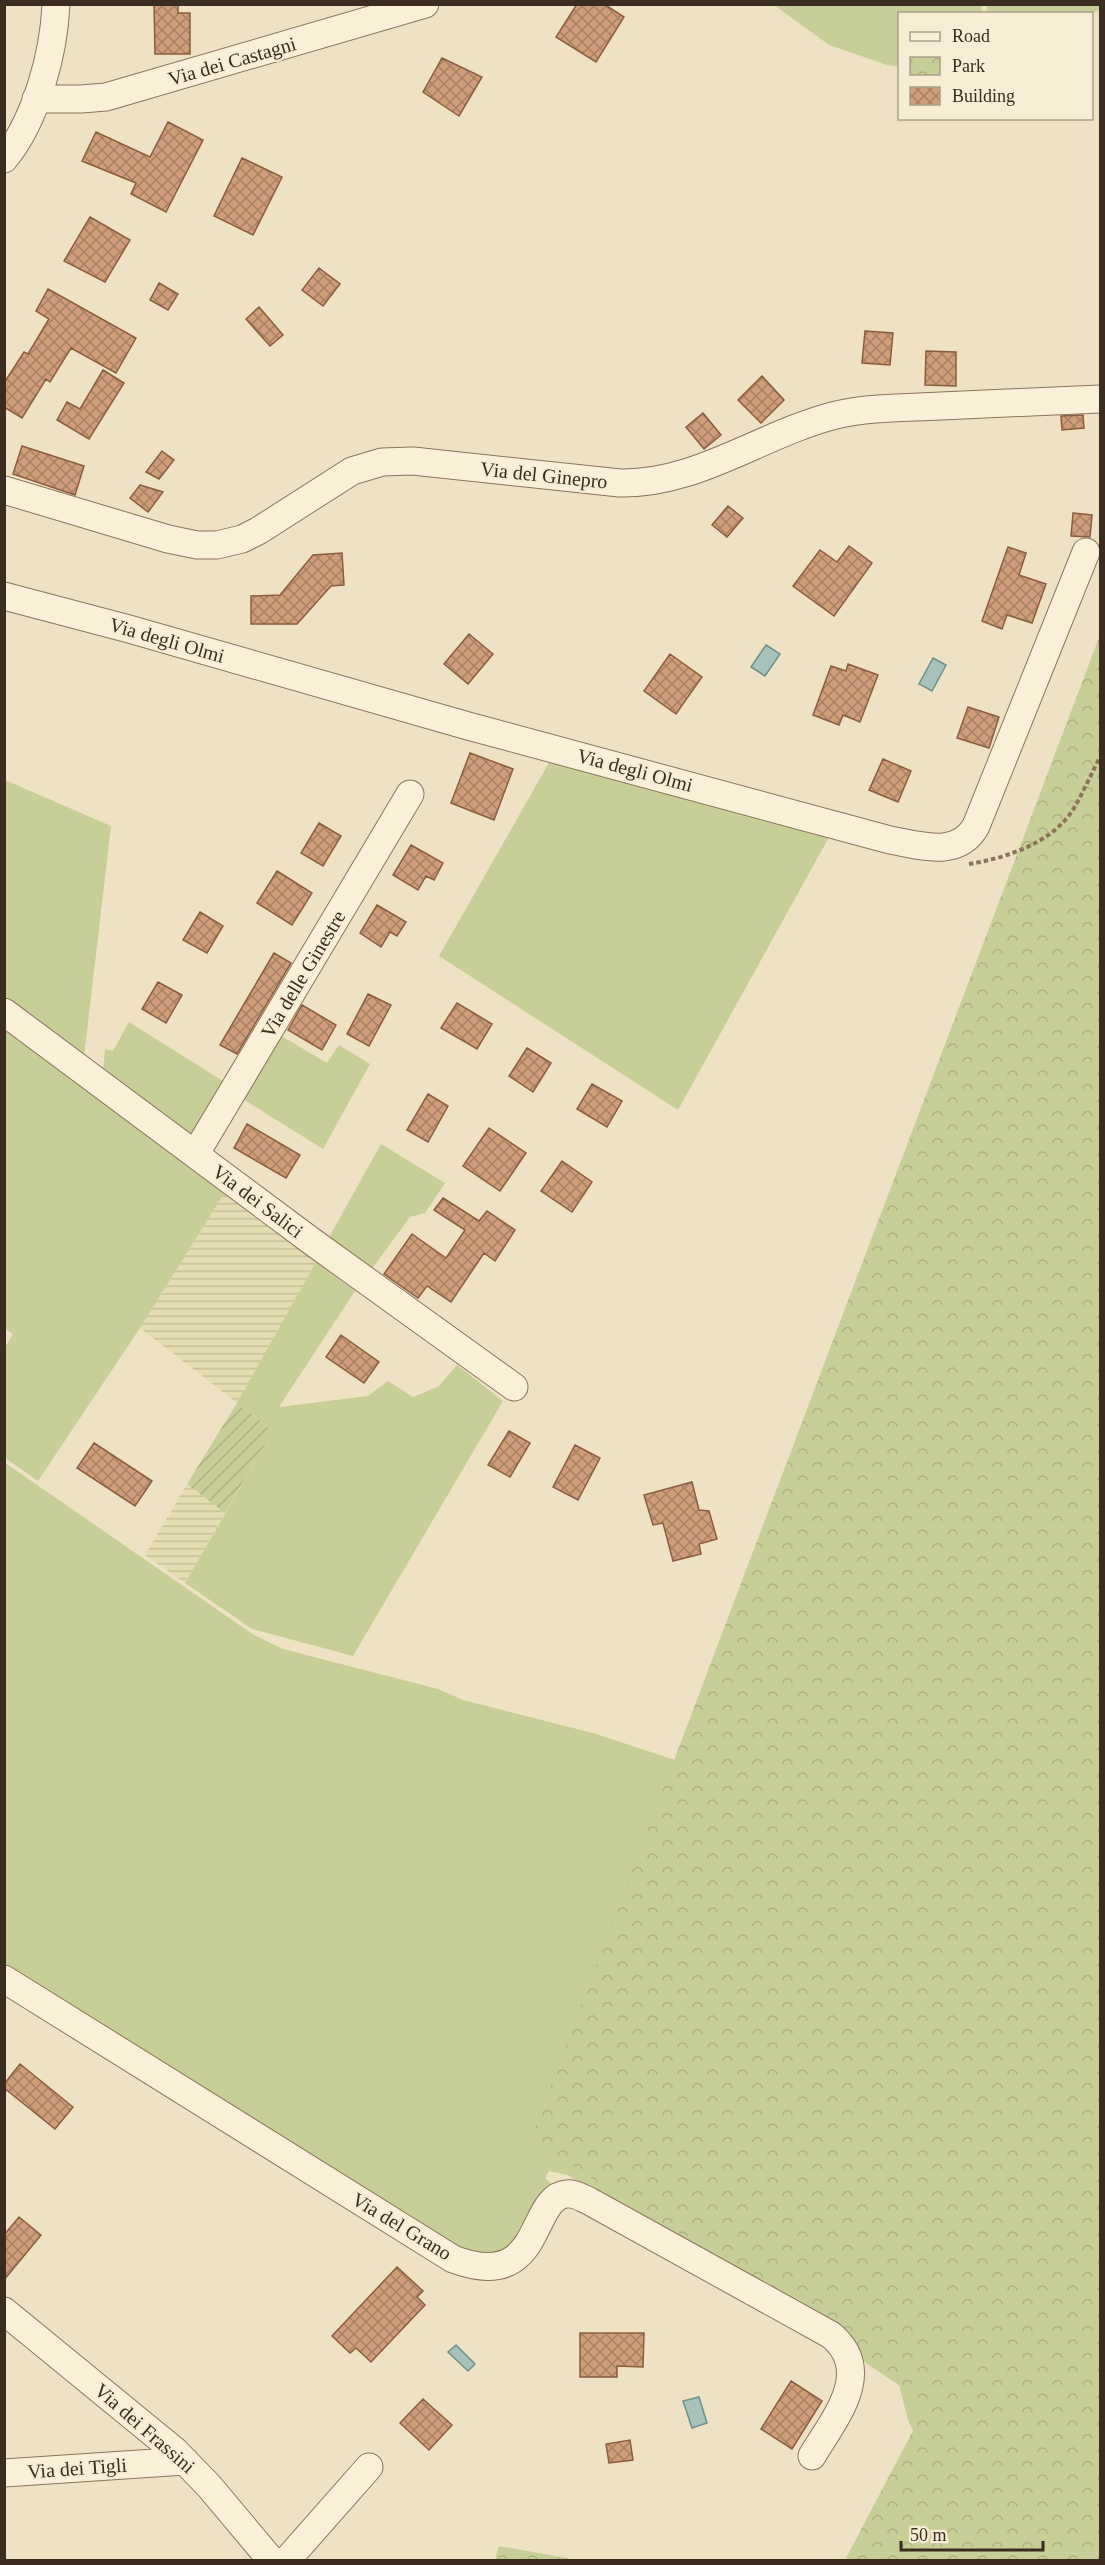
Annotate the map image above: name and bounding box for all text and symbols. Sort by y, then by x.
legend [898,12,1093,120]
text: Road [952,26,990,46]
street label: Via dei Castagni [165,32,299,91]
text: Park [952,56,985,76]
text: Building [952,86,1015,106]
street label: Via del Ginepro [479,457,609,494]
street label: Via degli Olmi [107,613,228,668]
street label: Via degli Olmi [575,744,696,797]
street label: Via delle Ginestre [256,906,350,1042]
street label: Via dei Salici [208,1160,308,1242]
street label: Via del Grano [348,2188,456,2264]
street label: Via dei Frassini [90,2379,200,2478]
street label: Via dei Tigli [26,2454,128,2483]
scale bar [901,2514,1044,2552]
text: 50 m [910,2525,947,2545]

